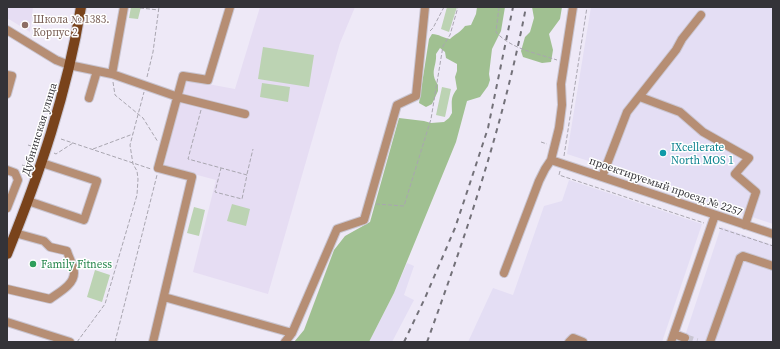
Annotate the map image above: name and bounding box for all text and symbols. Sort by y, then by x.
place label: Школа № 1383. Корпус 2 [33,12,110,40]
marker: Школа № 1383. Корпус 2 [20,20,30,30]
street label: Дубнинская улица [18,80,61,177]
place label: IXcellerate North MOS 1 [671,140,734,168]
marker: IXcellerate North MOS 1 [658,148,668,158]
street label: проектируемый проезд № 2257 [587,153,745,220]
place label: Family Fitness [41,257,112,272]
marker: Family Fitness [28,259,38,269]

